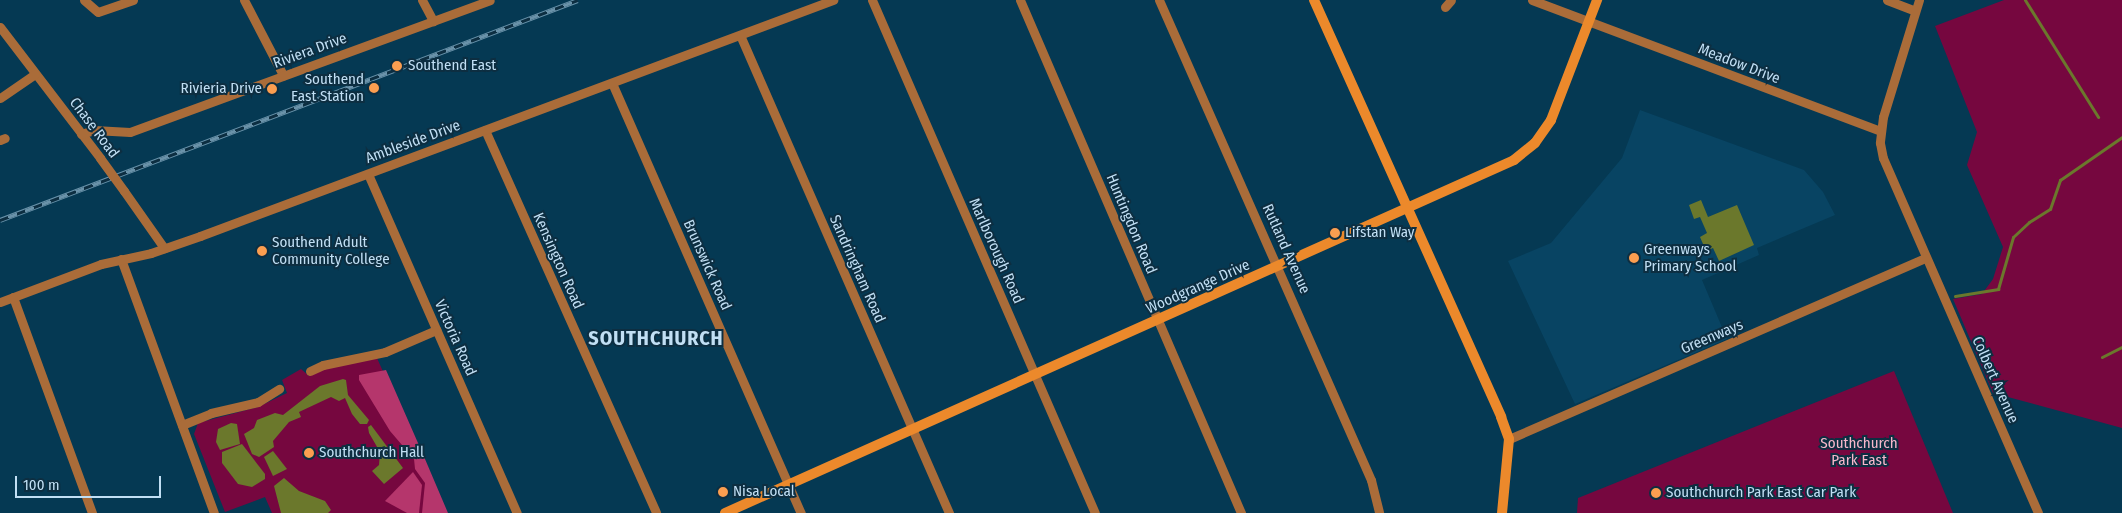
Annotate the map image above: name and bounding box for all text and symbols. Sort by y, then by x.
street label: Riviera Drive [271,29,349,73]
street label: Meadow Drive [1695,40,1783,88]
place label: Southend East [408,57,496,75]
marker: Southend East [390,59,404,73]
place label: Southend East Station [291,70,364,105]
place label: Rivieria Drive [181,80,262,98]
marker: Southend East Station [368,82,380,94]
marker: Rivieria Drive [266,83,278,95]
street label: Chase Road [65,94,123,162]
street label: Ambleside Drive [363,117,463,167]
street label: Huntingdon Road [1102,171,1160,277]
street label: Marlborough Road [965,196,1027,306]
street label: Rutland Avenue [1258,201,1314,297]
street label: Kensington Road [529,210,587,312]
street label: Sandringham Road [825,212,889,326]
street label: Brunswick Road [679,217,735,313]
place label: Lifstan Way [1345,224,1415,242]
marker: Lifstan Way [1329,227,1341,239]
place label: Southend Adult Community College [272,233,390,268]
place label: Greenways Primary School [1644,240,1736,275]
marker: Southend Adult Community College [256,245,268,257]
marker: Greenways Primary School [1628,252,1640,264]
street label: Woodgrange Drive [1143,256,1253,318]
street label: Victoria Road [430,297,480,379]
street label: Greenways [1678,316,1746,358]
district label: SOUTHCHURCH [587,326,725,350]
street label: Colbert Avenue [1968,334,2022,426]
park label: Southchurch Park East [1820,434,1898,469]
place label: Southchurch Hall [319,444,424,462]
marker: Southchurch Hall [303,447,315,459]
scale bar [18,466,164,498]
text: 100 m [23,476,60,494]
place label: Nisa Local [733,483,795,501]
place label: Southchurch Park East Car Park [1666,484,1856,502]
marker: Nisa Local [717,486,729,498]
marker: Southchurch Park East Car Park [1650,487,1662,499]

